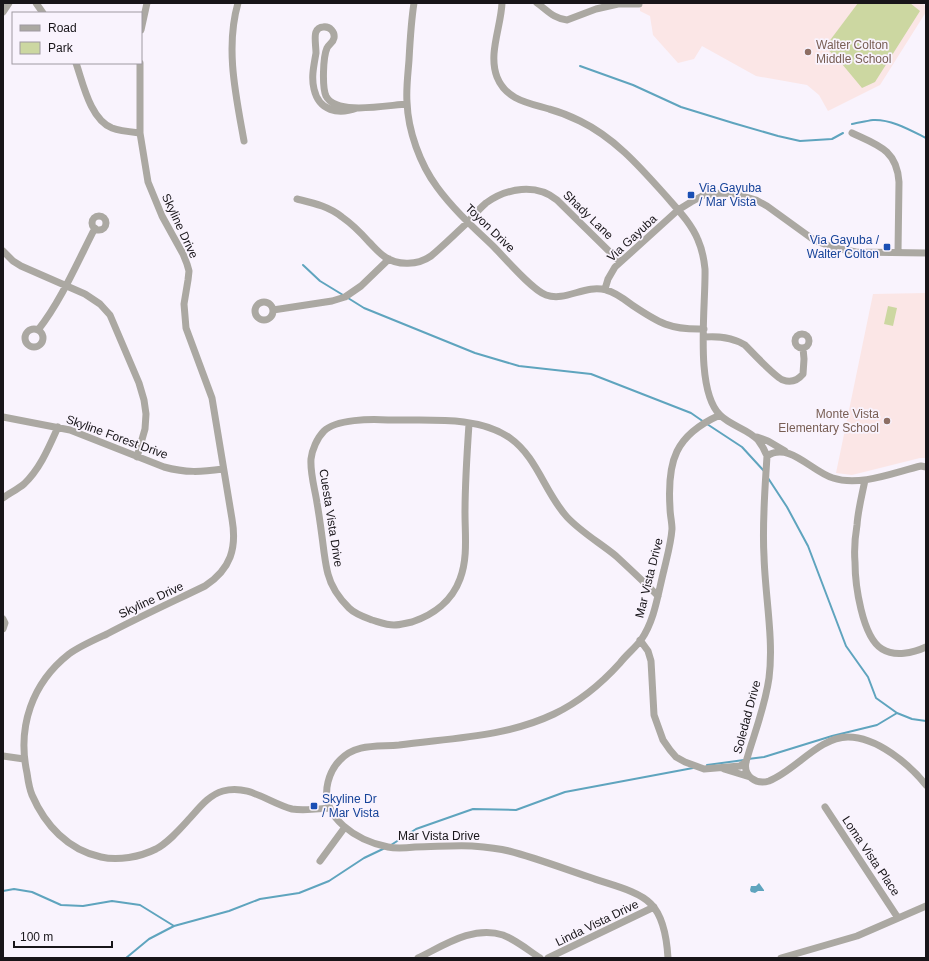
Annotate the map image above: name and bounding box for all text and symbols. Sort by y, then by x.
legend [12,12,142,64]
text: Road [48,21,77,35]
place label: Walter Colton Middle School [816,38,891,66]
text: Park [48,41,74,55]
marker: Walter Colton Middle School [803,47,813,57]
place label: Via Gayuba / Mar Vista [699,181,762,209]
street label: Shady Lane [560,188,616,243]
marker: Via Gayuba / Mar Vista [686,190,696,200]
street label: Skyline Drive [159,191,201,261]
street label: Toyon Drive [462,201,518,255]
street label: Via Gayuba [604,211,660,264]
place label: Via Gayuba / Walter Colton [807,233,880,261]
marker: Via Gayuba / Walter Colton [882,242,892,252]
place label: Monte Vista Elementary School [778,407,879,435]
street label: Skyline Forest Drive [64,412,170,462]
marker: Monte Vista Elementary School [882,416,892,426]
street label: Cuesta Vista Drive [316,468,346,568]
street label: Mar Vista Drive [632,536,666,619]
street label: Skyline Drive [116,579,186,621]
street label: Soledad Drive [730,678,764,755]
place label: Skyline Dr / Mar Vista [322,792,379,820]
marker: Skyline Dr / Mar Vista [309,801,319,811]
street label: Loma Vista Place [839,813,903,899]
street label: Mar Vista Drive [398,829,480,843]
street label: Linda Vista Drive [553,897,641,949]
scale bar [14,923,112,949]
text: 100 m [20,930,53,944]

